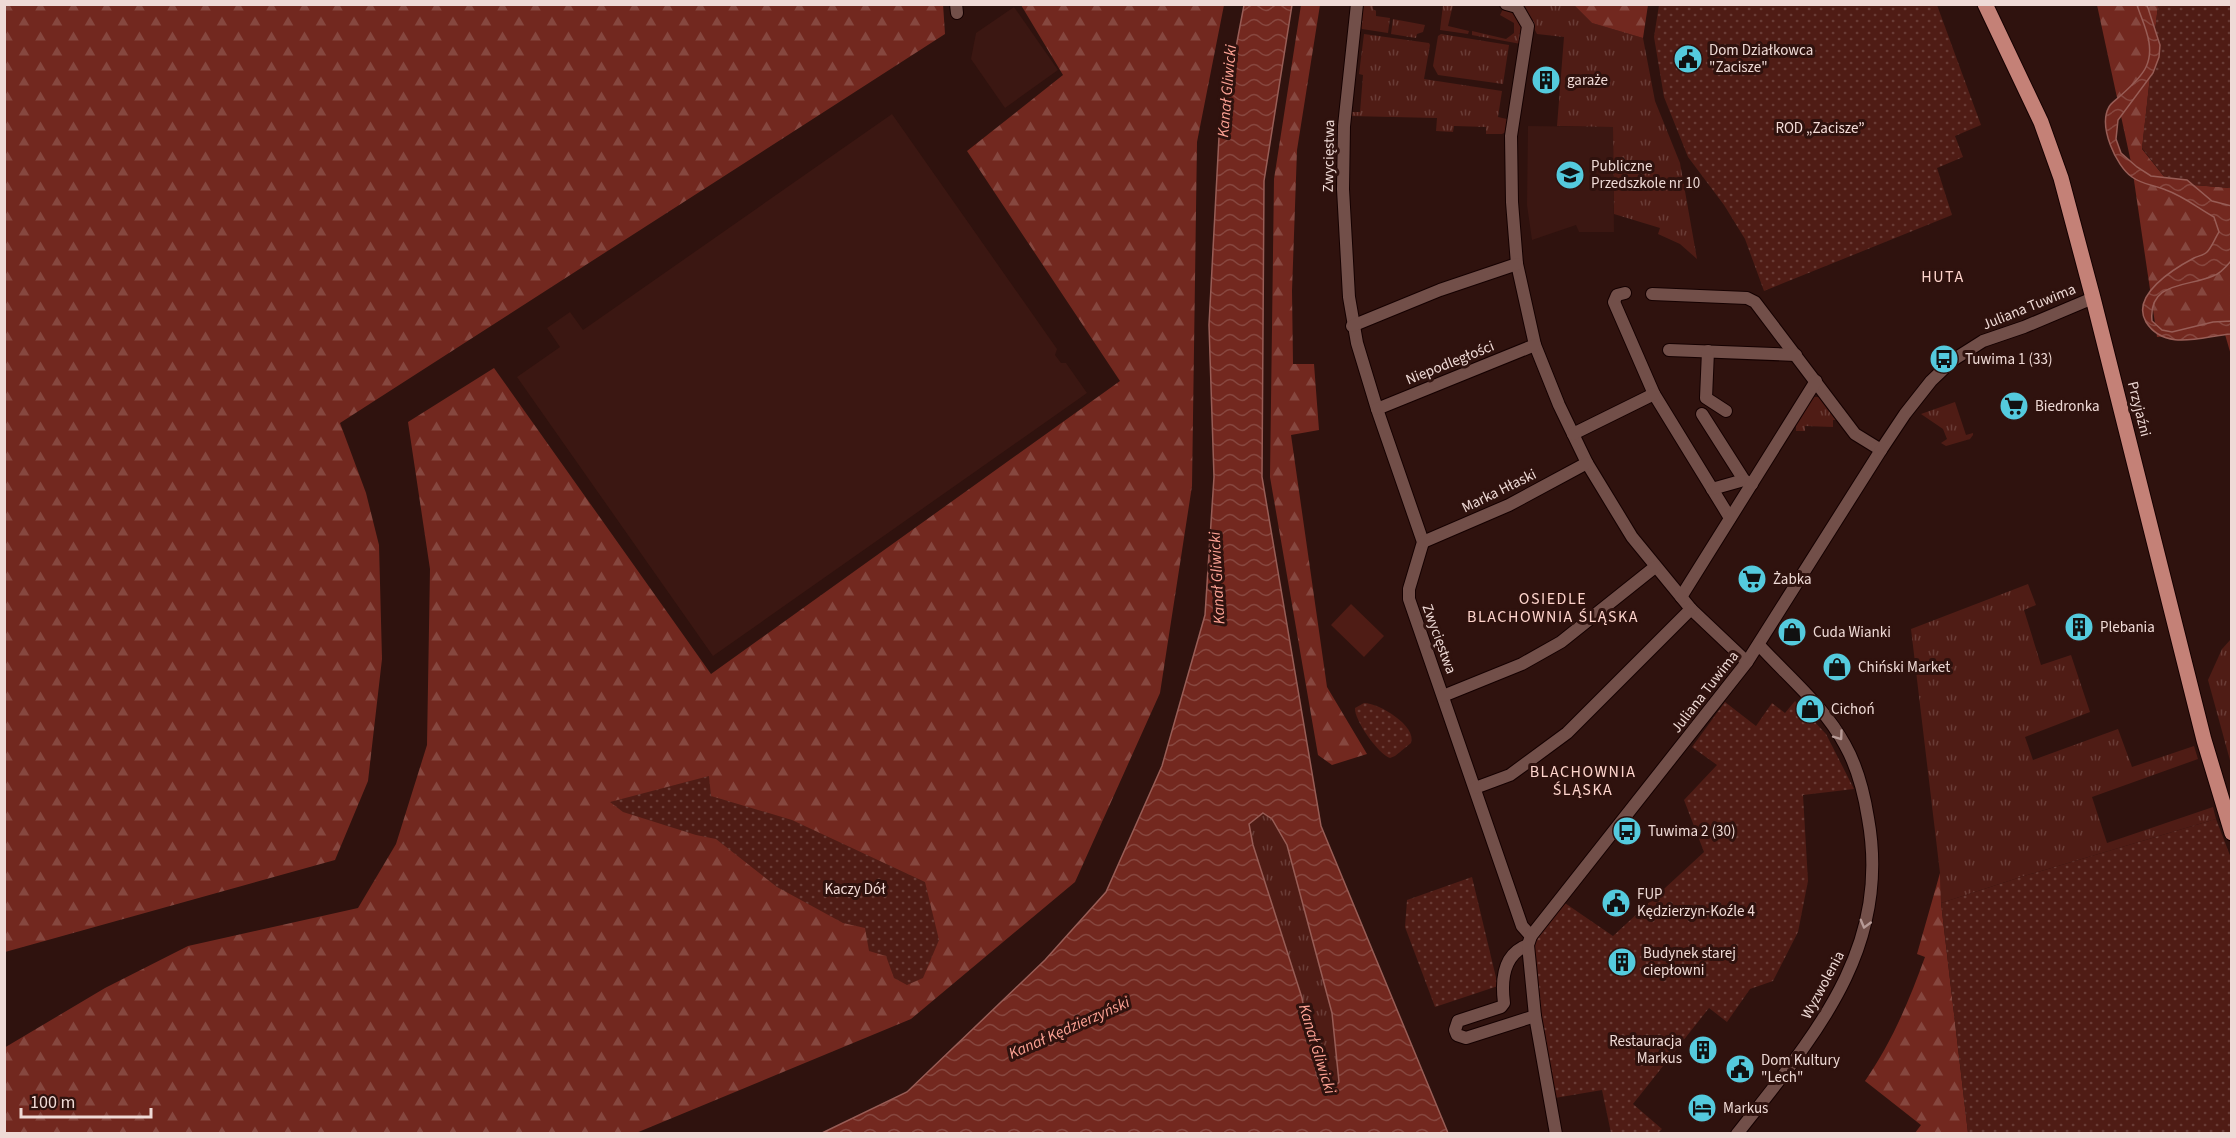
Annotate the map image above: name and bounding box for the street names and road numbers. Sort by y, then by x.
street label: Zwycięstwa [1318,119,1340,193]
street label: Juliana Tuwima [1979,279,2079,335]
street label: Niepodległości [1403,336,1497,390]
street label: Przyjaźni [2122,379,2156,439]
street label: Marka Hłaski [1458,464,1540,518]
street label: Zwycięstwa [1417,601,1461,677]
street label: Juliana Tuwima [1666,646,1744,738]
street label: Wyzwolenia [1796,947,1850,1023]

